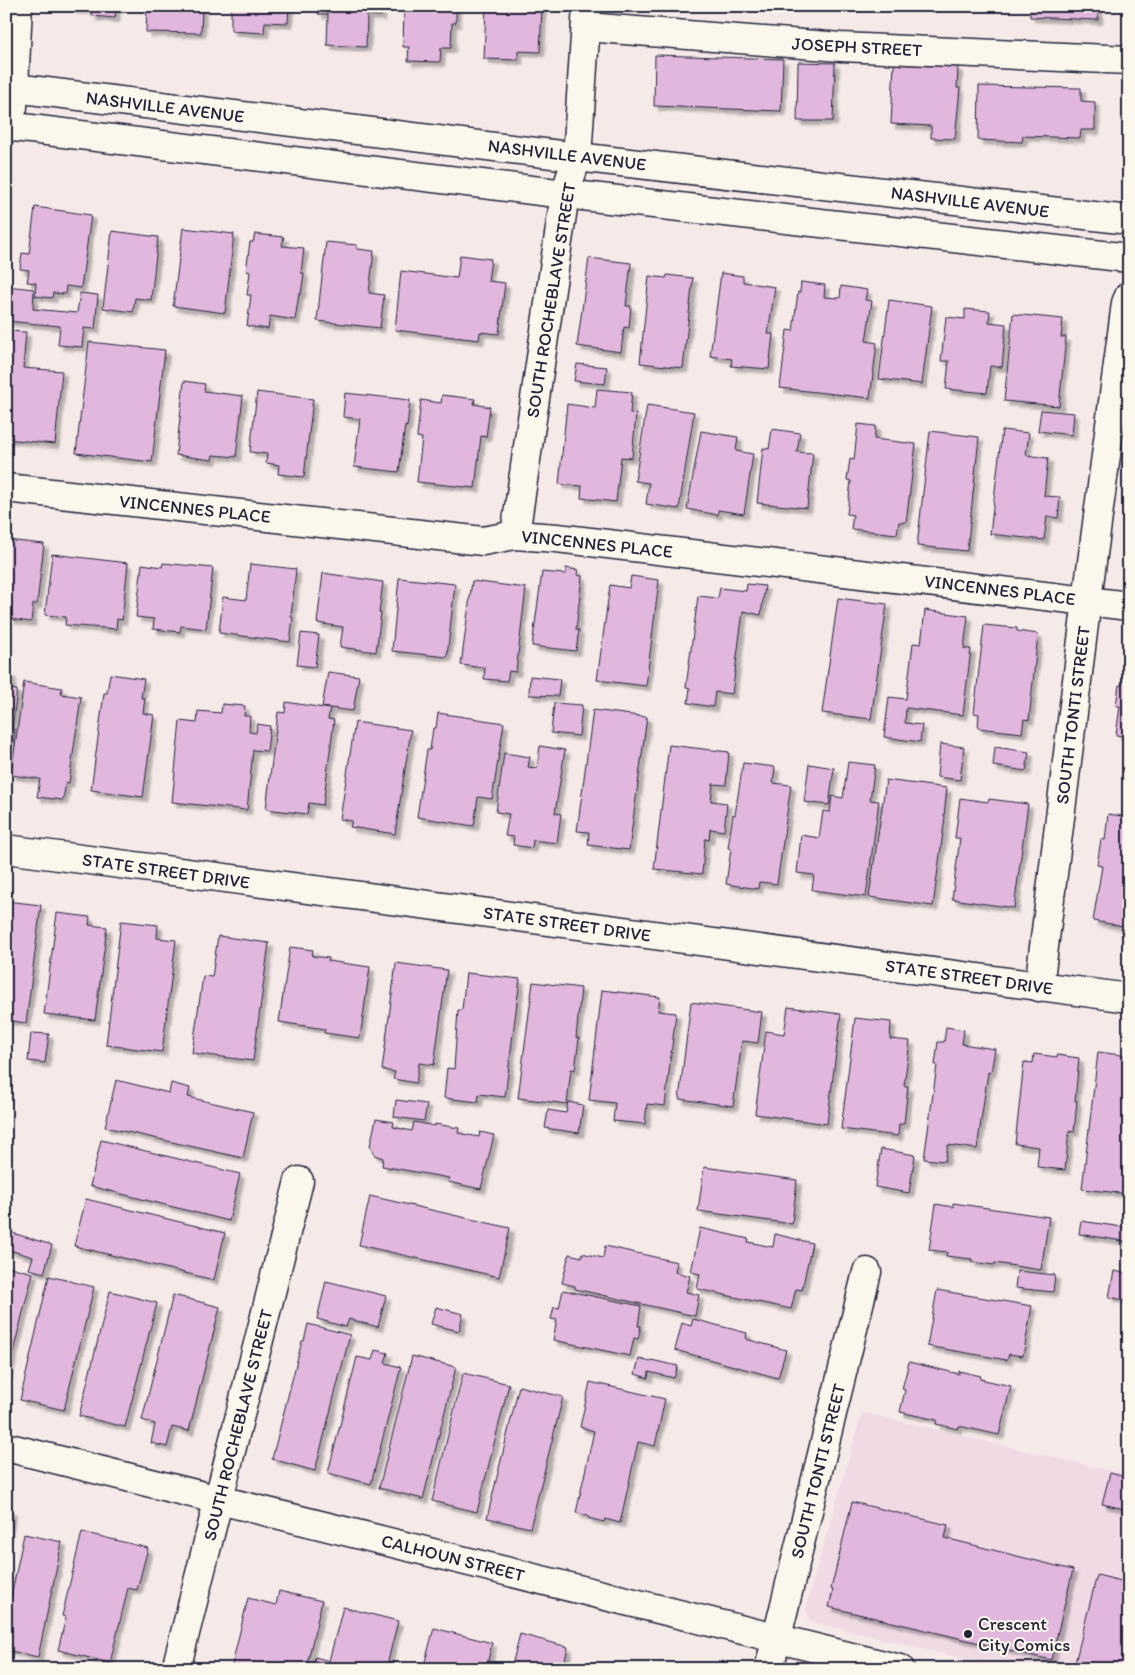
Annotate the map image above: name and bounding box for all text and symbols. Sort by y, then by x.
street label: JOSEPH STREET [791,33,923,61]
street label: NASHVILLE AVENUE [85,86,245,128]
street label: NASHVILLE AVENUE [487,134,647,176]
street label: SOUTH ROCHEBLAVE STREET [522,181,580,419]
street label: NASHVILLE AVENUE [890,181,1050,223]
street label: VINCENNES PLACE [118,490,272,528]
street label: VINCENNES PLACE [520,525,674,563]
street label: VINCENNES PLACE [923,570,1077,610]
street label: SOUTH TONTI STREET [1051,625,1095,805]
street label: STATE STREET DRIVE [81,848,251,894]
street label: STATE STREET DRIVE [482,901,652,947]
street label: STATE STREET DRIVE [884,954,1054,1000]
street label: SOUTH ROCHEBLAVE STREET [199,1307,277,1543]
street label: SOUTH TONTI STREET [786,1381,850,1561]
street label: CALHOUN STREET [379,1530,527,1586]
place label: Crescent City Comics [978,1613,1070,1656]
marker: Crescent City Comics [962,1628,974,1640]

